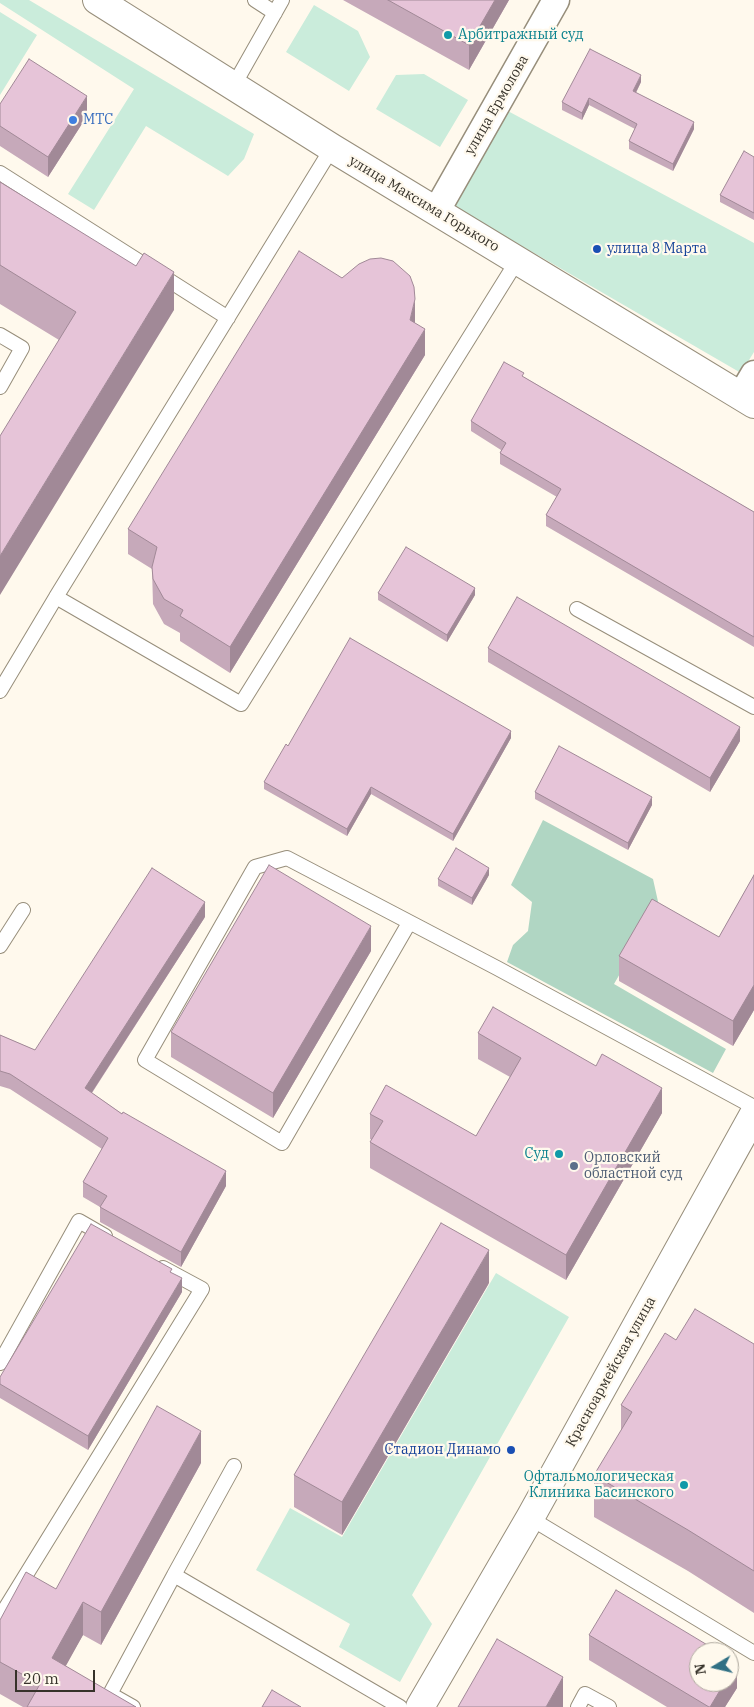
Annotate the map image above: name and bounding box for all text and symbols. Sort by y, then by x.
place label: Арбитражный суд [458,27,584,43]
marker: Арбитражный суд [442,29,454,41]
street label: улица Ермолова [462,52,532,158]
place label: МТС [83,112,113,128]
marker: МТС [67,114,79,126]
street label: улица Максима Горького [346,152,502,256]
place label: улица 8 Марта [607,241,707,257]
marker: улица 8 Марта [591,243,603,255]
place label: Суд [524,1146,549,1162]
marker: Суд [553,1148,565,1160]
place label: Орловский областной суд [584,1150,683,1182]
marker: Орловский областной суд [568,1160,580,1172]
street label: Красноармейская улица [563,1294,659,1450]
place label: Стадион Динамо [385,1442,501,1458]
marker: Стадион Динамо [505,1444,517,1456]
place label: Офтальмологическая Клиника Басинского [524,1469,674,1501]
marker: Офтальмологическая Клиника Басинского [678,1479,690,1491]
north arrow [689,1642,739,1692]
scale bar [18,1660,98,1692]
text: N [690,1662,710,1676]
text: 20 m [23,1669,59,1688]

